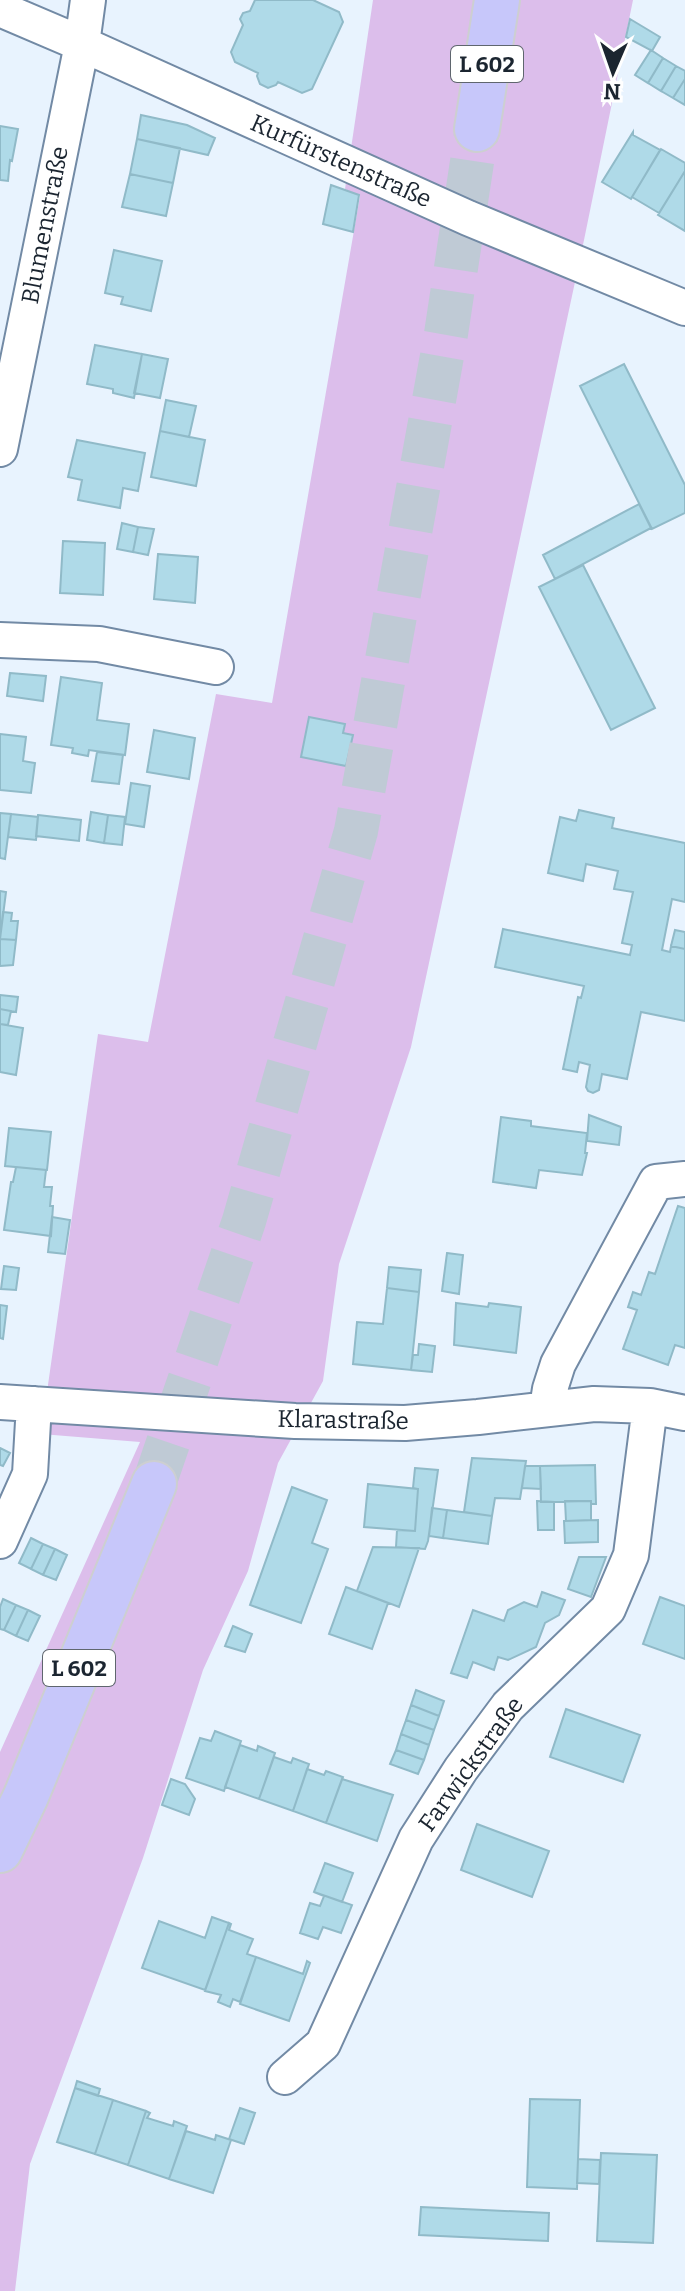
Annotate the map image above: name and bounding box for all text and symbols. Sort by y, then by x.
north arrow [573,32,653,112]
road number: L 602 [451,46,523,82]
text: N [603,78,621,105]
street label: Kurfürstenstraße [246,109,436,213]
street label: Blumenstraße [16,144,74,306]
street label: Klarastraße [277,1405,409,1435]
road number: L 602 [43,1650,115,1686]
street label: Farwickstraße [413,1691,529,1837]

